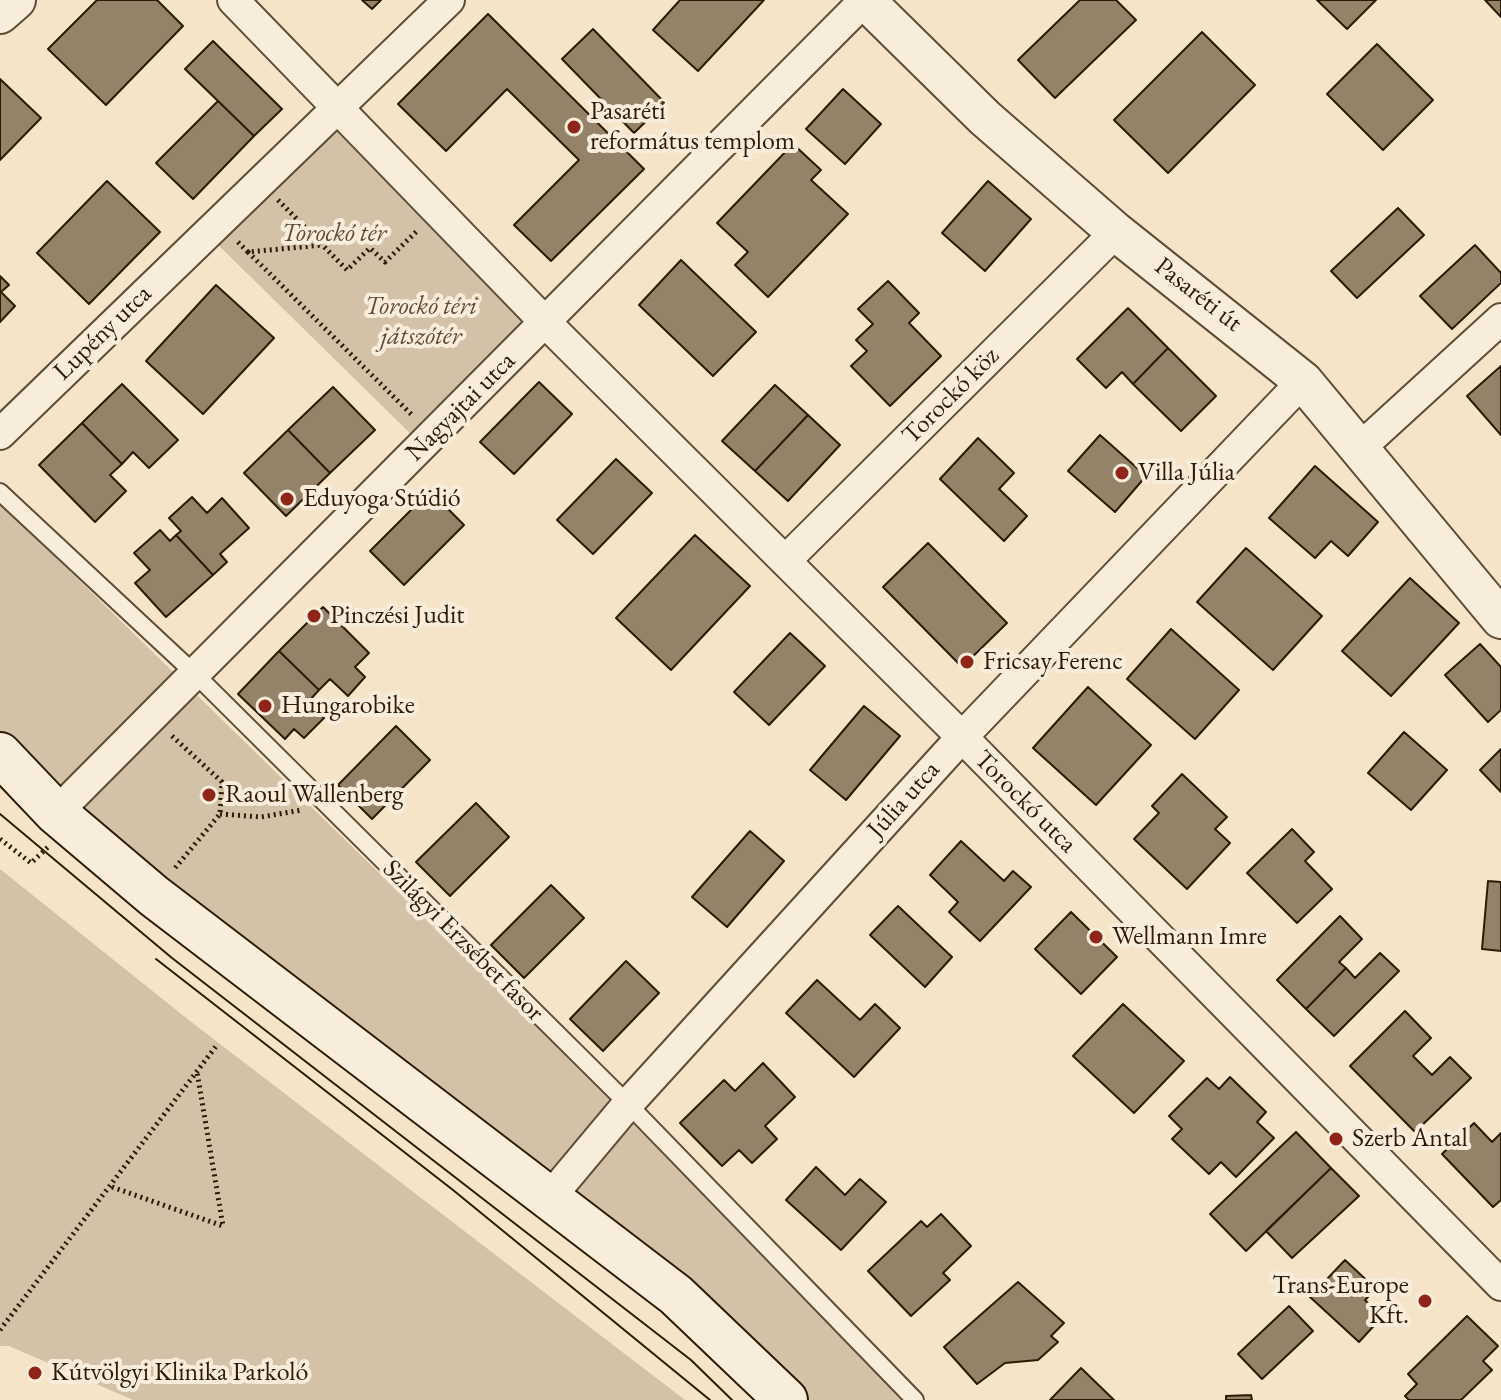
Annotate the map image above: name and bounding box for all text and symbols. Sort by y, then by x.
place label: Pasaréti református templom [590,96,795,158]
marker: Pasaréti református templom [565,118,583,136]
park label: Torockó tér [282,218,386,250]
street label: Pasaréti út [1148,251,1248,339]
street label: Lupény utca [47,279,159,387]
park label: Torockó téri játszótér [365,291,477,352]
street label: Torockó köz [896,341,1006,451]
street label: Nagyajtai utca [400,346,522,468]
place label: Villa Júlia [1138,457,1235,489]
marker: Villa Júlia [1113,464,1131,482]
place label: Eduyoga Stúdió [303,483,461,515]
marker: Eduyoga Stúdió [278,490,296,508]
place label: Pinczési Judit [330,600,465,632]
marker: Pinczési Judit [305,607,323,625]
place label: Fricsay Ferenc [983,646,1123,678]
marker: Fricsay Ferenc [958,653,976,671]
place label: Hungarobike [281,690,415,722]
marker: Hungarobike [256,697,274,715]
street label: Torockó utca [967,744,1083,860]
street label: Júlia utca [861,755,947,845]
place label: Raoul Wallenberg [225,779,403,811]
marker: Raoul Wallenberg [200,786,218,804]
street label: Szilágyi Erzsébet fasor [376,854,550,1028]
place label: Wellmann Imre [1112,921,1267,953]
marker: Wellmann Imre [1087,928,1105,946]
place label: Szerb Antal [1352,1123,1468,1155]
marker: Szerb Antal [1327,1130,1345,1148]
place label: Trans-Europe Kft. [1272,1270,1409,1332]
marker: Trans-Europe Kft. [1416,1292,1434,1310]
place label: Kútvölgyi Klinika Parkoló [51,1357,308,1389]
marker: Kútvölgyi Klinika Parkoló [26,1364,44,1382]

